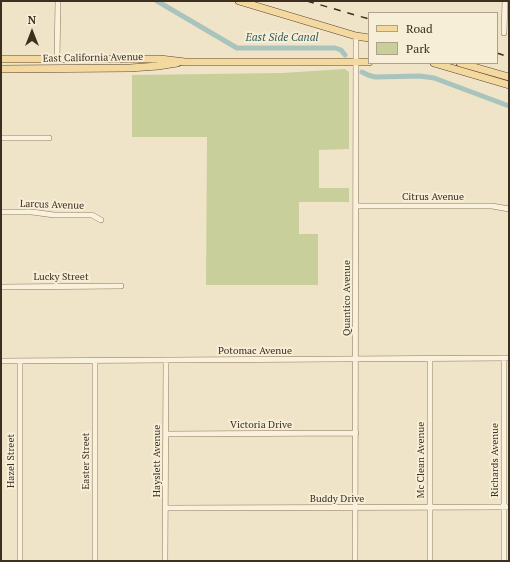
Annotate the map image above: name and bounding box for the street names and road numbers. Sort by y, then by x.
street label: East California Avenue [43,51,143,65]
street label: Citrus Avenue [402,191,464,203]
street label: Larcus Avenue [20,198,84,212]
street label: Quantico Avenue [341,260,353,336]
street label: Lucky Street [33,271,89,283]
street label: Potomac Avenue [218,345,292,357]
street label: Victoria Drive [230,419,292,431]
street label: Mc Clean Avenue [415,422,427,498]
street label: Richards Avenue [489,423,501,497]
street label: Hayslett Avenue [151,425,163,497]
street label: Easter Street [80,433,92,489]
street label: Hazel Street [5,434,17,488]
street label: Buddy Drive [310,493,364,505]

